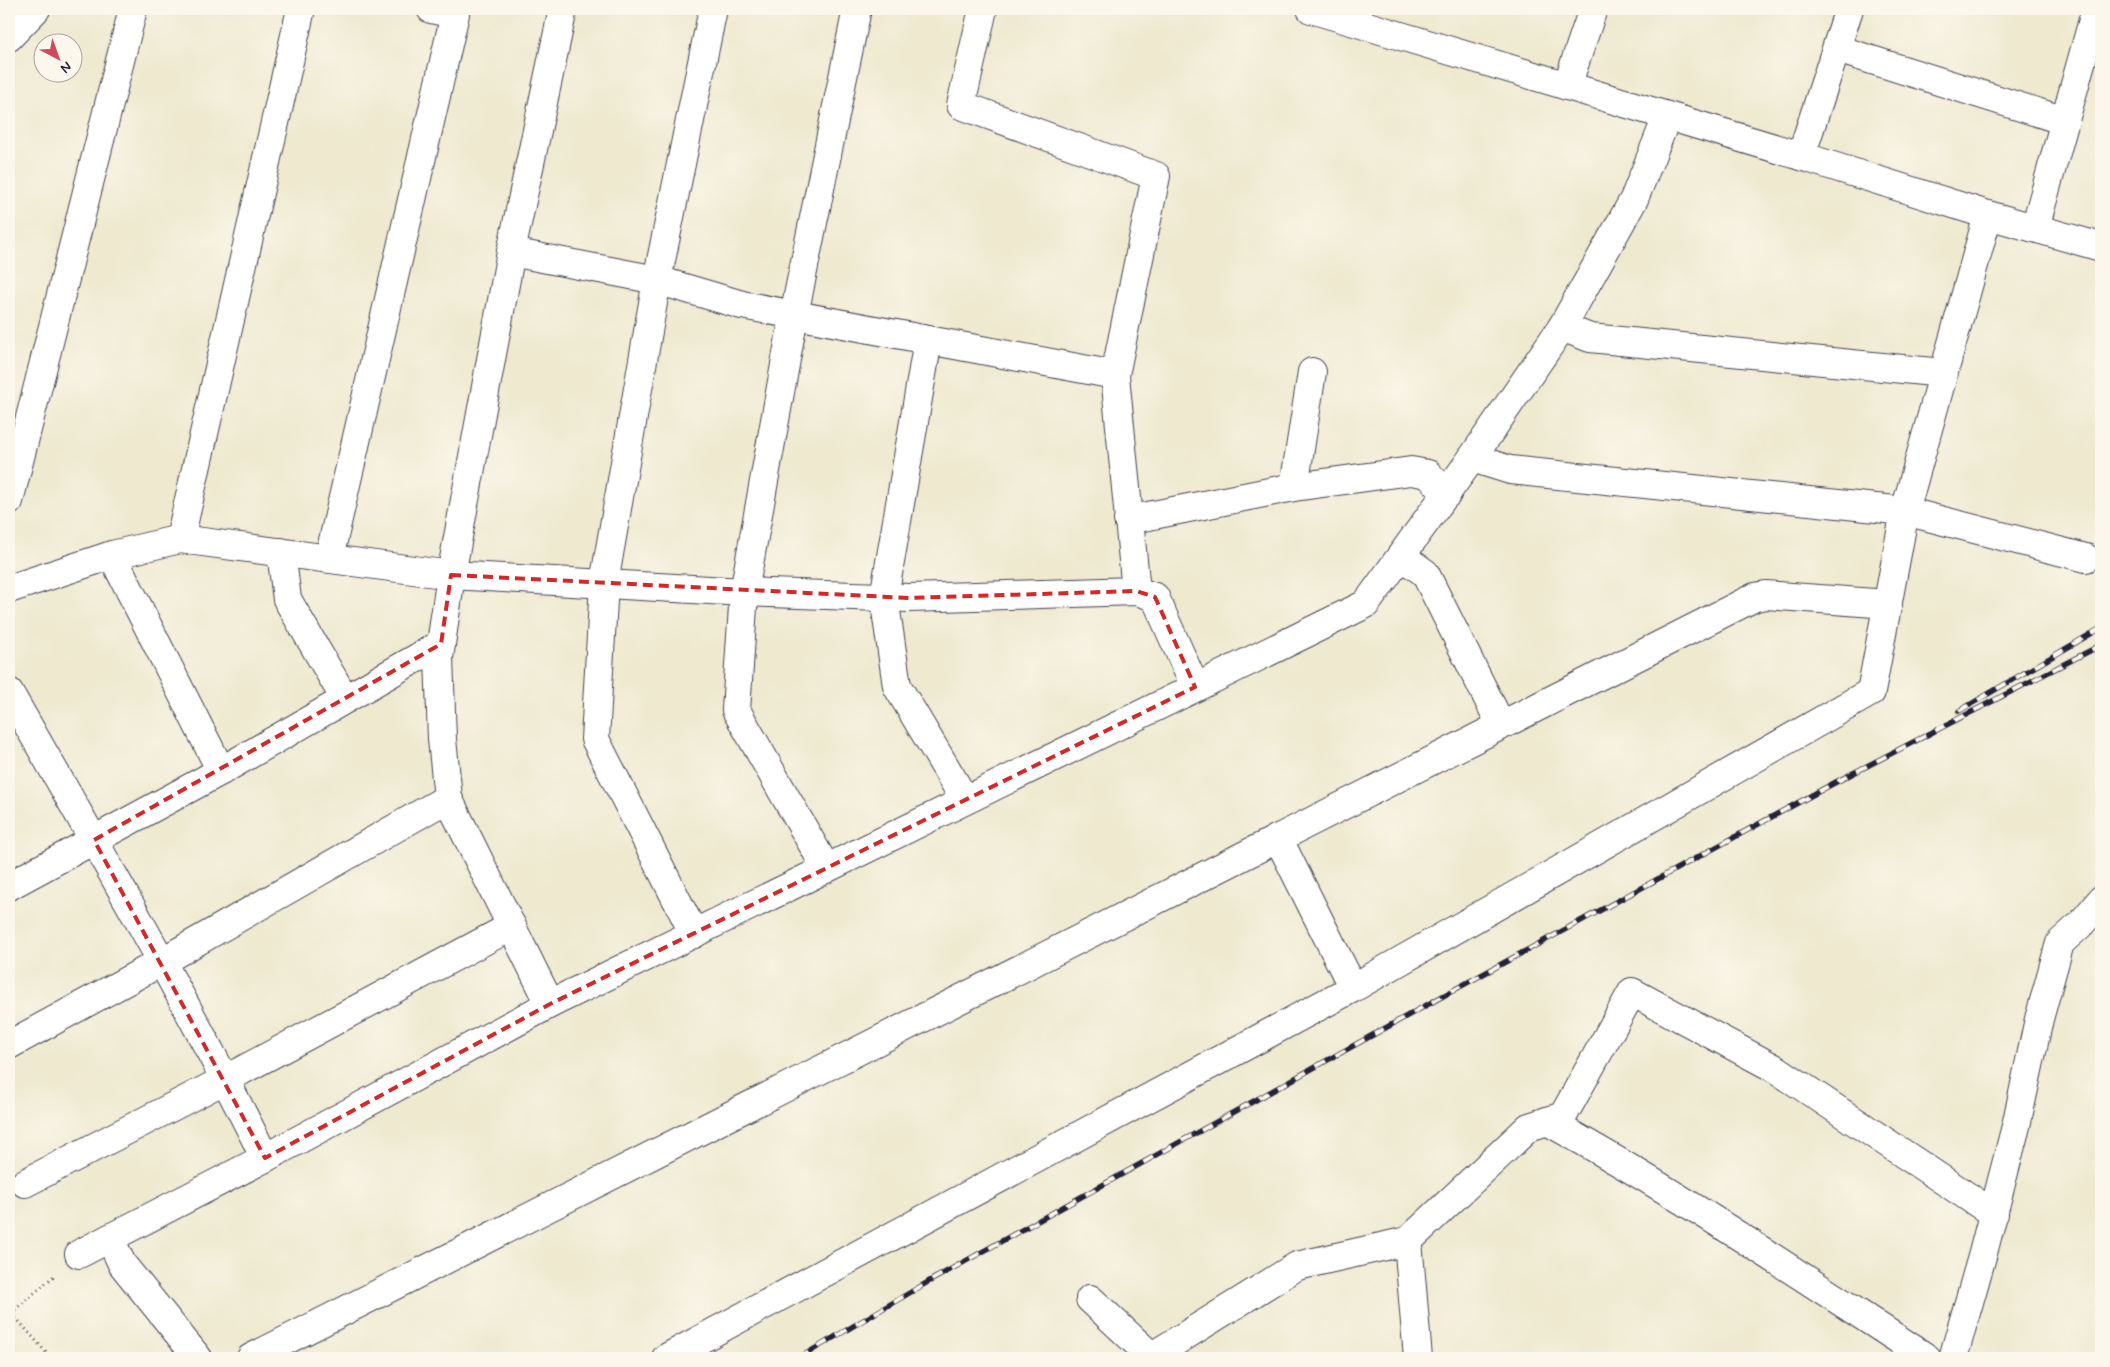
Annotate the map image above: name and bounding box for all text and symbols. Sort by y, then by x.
north arrow [32,32,82,82]
text: N [56,57,75,77]

